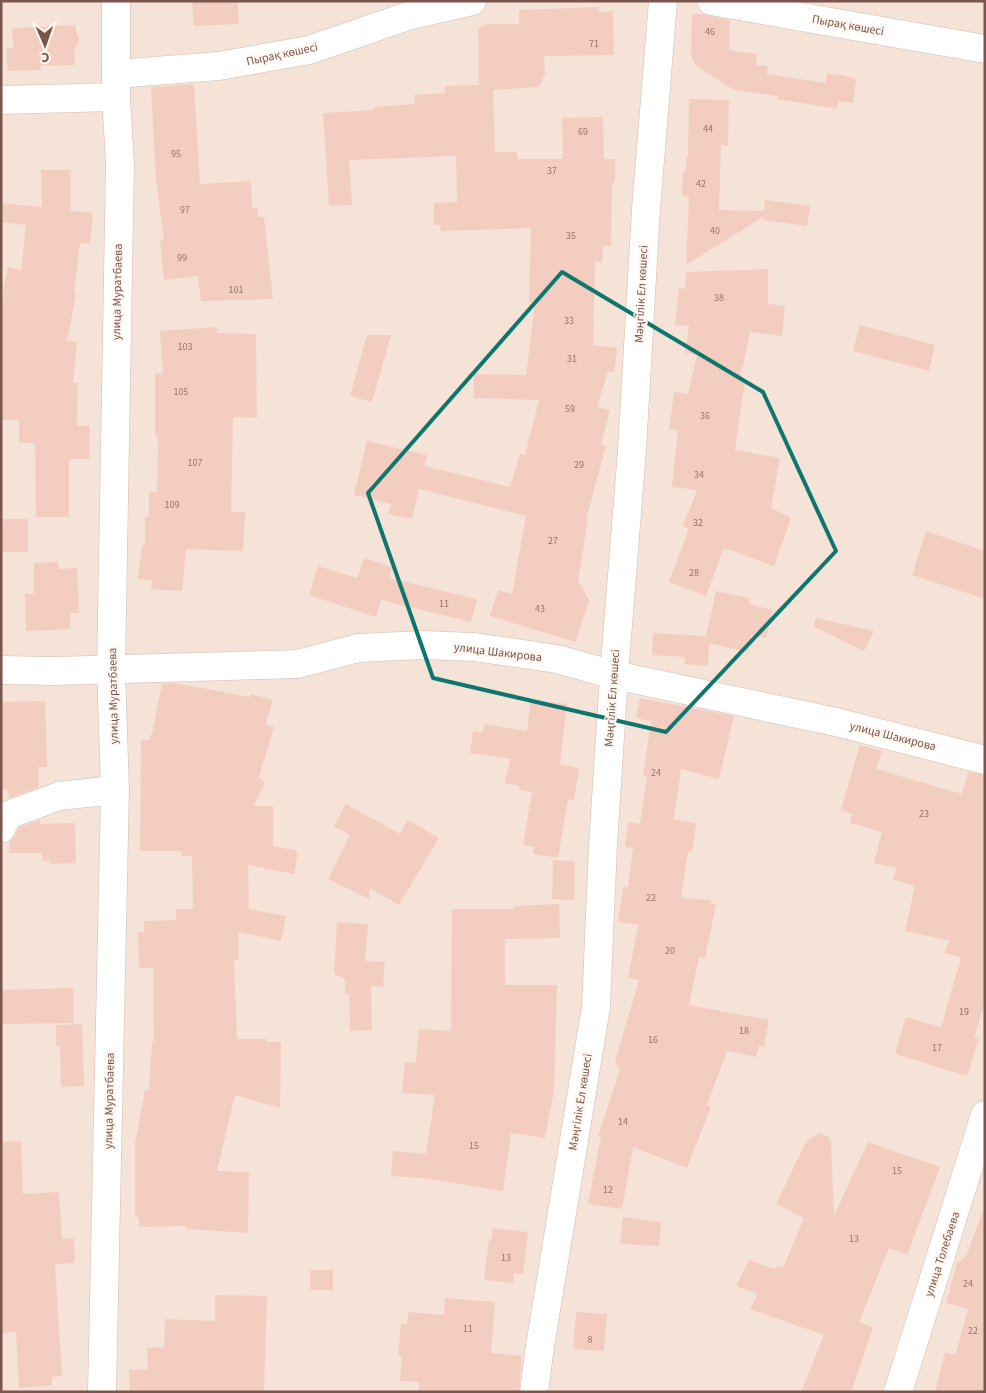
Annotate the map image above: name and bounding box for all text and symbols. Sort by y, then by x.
street label: Пырақ көшесі [811,11,885,40]
north arrow [20,20,70,70]
house number: 46 [705,25,715,39]
house number: 71 [589,37,599,51]
street label: Пырақ көшесі [245,39,320,70]
text: С [41,47,50,67]
house number: 44 [703,122,713,136]
house number: 69 [578,125,588,139]
house number: 95 [171,147,181,161]
house number: 37 [547,164,557,178]
house number: 42 [696,177,706,191]
house number: 97 [180,203,190,217]
house number: 40 [710,224,720,238]
house number: 35 [566,229,576,243]
street label: улица Муратбаева [108,244,127,340]
street label: Мәңгілік Ел көшесі [630,245,653,343]
house number: 99 [177,251,187,265]
house number: 101 [229,283,243,297]
house number: 38 [714,291,724,305]
house number: 33 [564,314,574,328]
house number: 103 [178,340,192,354]
house number: 31 [567,352,577,366]
house number: 105 [174,385,188,399]
house number: 59 [565,402,575,416]
house number: 36 [700,409,710,423]
house number: 107 [188,456,202,470]
house number: 29 [574,458,584,472]
house number: 34 [694,468,704,482]
house number: 109 [165,498,179,512]
house number: 32 [693,516,703,530]
house number: 27 [548,534,558,548]
house number: 28 [689,566,699,580]
house number: 11 [439,597,449,611]
house number: 43 [535,602,545,616]
street label: улица Шакирова [453,639,543,666]
street label: улица Муратбаева [104,648,123,744]
street label: Мәңгілік Ел көшесі [601,649,624,747]
street label: улица Шакирова [848,718,938,755]
house number: 24 [651,766,661,780]
house number: 23 [919,807,929,821]
house number: 22 [646,891,656,905]
house number: 20 [665,944,675,958]
house number: 19 [959,1005,969,1019]
house number: 18 [739,1024,749,1038]
house number: 16 [648,1033,658,1047]
house number: 17 [932,1041,942,1055]
street label: Мәңгілік Ел көшесі [564,1052,597,1152]
street label: улица Муратбаева [100,1053,119,1149]
house number: 14 [618,1115,628,1129]
house number: 15 [469,1139,479,1153]
house number: 15 [892,1164,902,1178]
house number: 12 [603,1183,613,1197]
street label: улица Толебаева [921,1209,964,1299]
house number: 13 [849,1232,859,1246]
house number: 13 [501,1251,511,1265]
house number: 24 [963,1277,973,1291]
house number: 11 [463,1322,473,1336]
house number: 22 [968,1324,978,1338]
house number: 8 [588,1333,593,1347]

